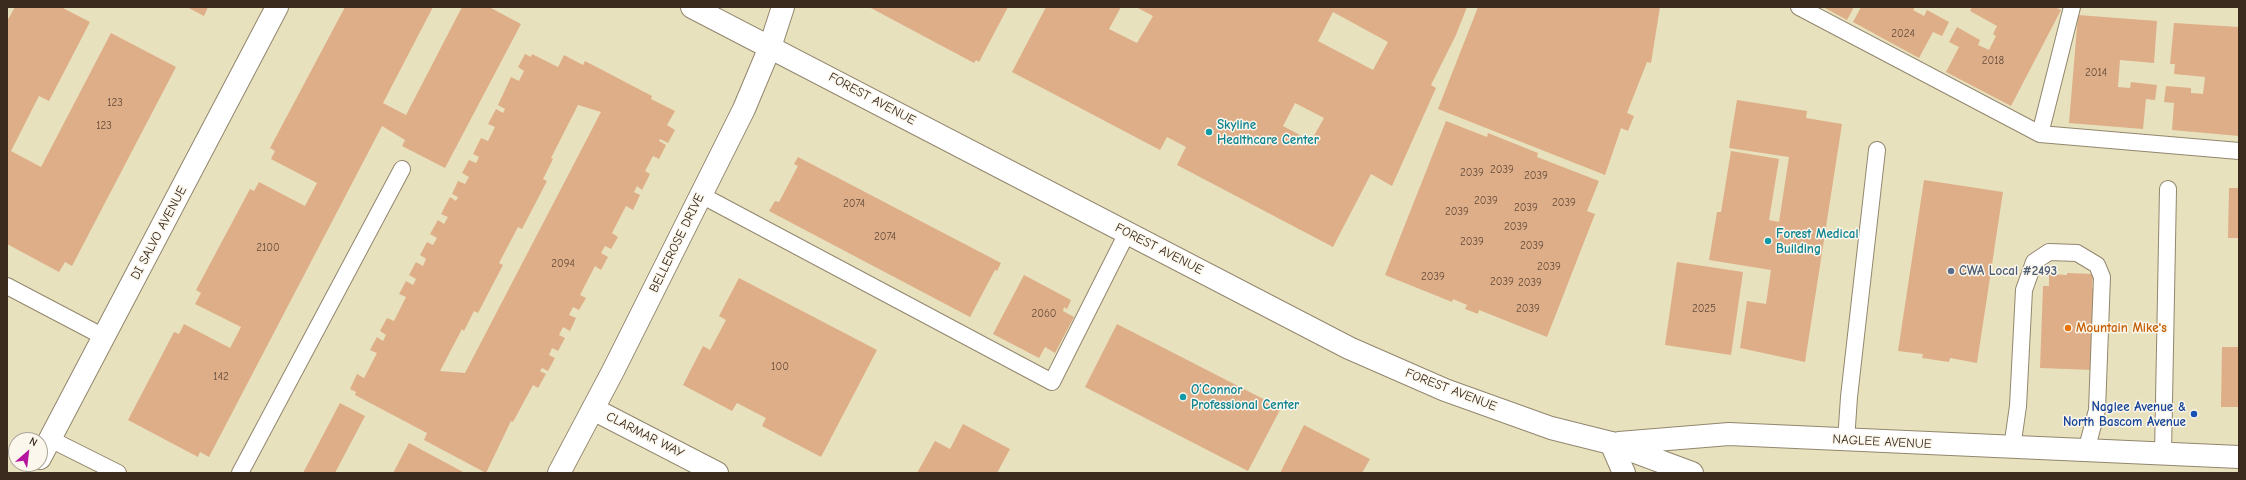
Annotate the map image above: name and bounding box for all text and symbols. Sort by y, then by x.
house number: 2024 [1891,27,1915,41]
house number: 2018 [1982,54,2004,68]
house number: 2014 [2085,66,2107,80]
street label: FOREST AVENUE [826,69,918,129]
house number: 123 [107,96,123,110]
place label: Skyline Healthcare Center [1217,117,1319,148]
house number: 123 [96,119,112,133]
marker: Skyline Healthcare Center [1204,127,1214,137]
house number: 2039 [1490,163,1514,177]
house number: 2039 [1460,166,1484,180]
house number: 2039 [1524,169,1548,183]
street label: DI SALVO AVENUE [128,183,190,283]
street label: BELLEROSE DRIVE [646,191,708,295]
house number: 2039 [1474,194,1498,208]
house number: 2039 [1552,196,1576,210]
house number: 2074 [843,197,865,211]
house number: 2039 [1514,201,1538,215]
house number: 2039 [1445,205,1469,219]
street label: FOREST AVENUE [1112,220,1206,278]
house number: 2039 [1504,220,1528,234]
place label: Forest Medical Building [1776,226,1859,257]
house number: 2074 [874,230,896,244]
house number: 2039 [1460,235,1484,249]
marker: Forest Medical Building [1763,236,1773,246]
house number: 2039 [1520,239,1544,253]
house number: 2100 [256,241,280,255]
house number: 2094 [551,257,575,271]
house number: 2039 [1537,260,1561,274]
place label: CWA Local #2493 [1959,263,2057,279]
marker: CWA Local #2493 [1946,266,1956,276]
house number: 2039 [1421,270,1445,284]
house number: 2039 [1490,275,1514,289]
house number: 2039 [1518,276,1542,290]
house number: 2039 [1516,302,1540,316]
house number: 2025 [1692,302,1716,316]
house number: 2060 [1031,307,1057,321]
place label: Mountain Mike's [2076,320,2167,336]
marker: Mountain Mike's [2063,323,2073,333]
house number: 100 [771,360,789,374]
street label: FOREST AVENUE [1403,365,1499,415]
house number: 142 [213,370,229,384]
place label: O’Connor Professional Center [1191,382,1299,413]
marker: O’Connor Professional Center [1178,392,1188,402]
place label: Naglee Avenue & North Bascom Avenue [2063,399,2186,430]
street label: CLARMAR WAY [603,409,687,461]
marker: Naglee Avenue & North Bascom Avenue [2189,409,2199,419]
north arrow [8,432,48,472]
street label: NAGLEE AVENUE [1832,432,1932,452]
text: N [27,434,40,449]

